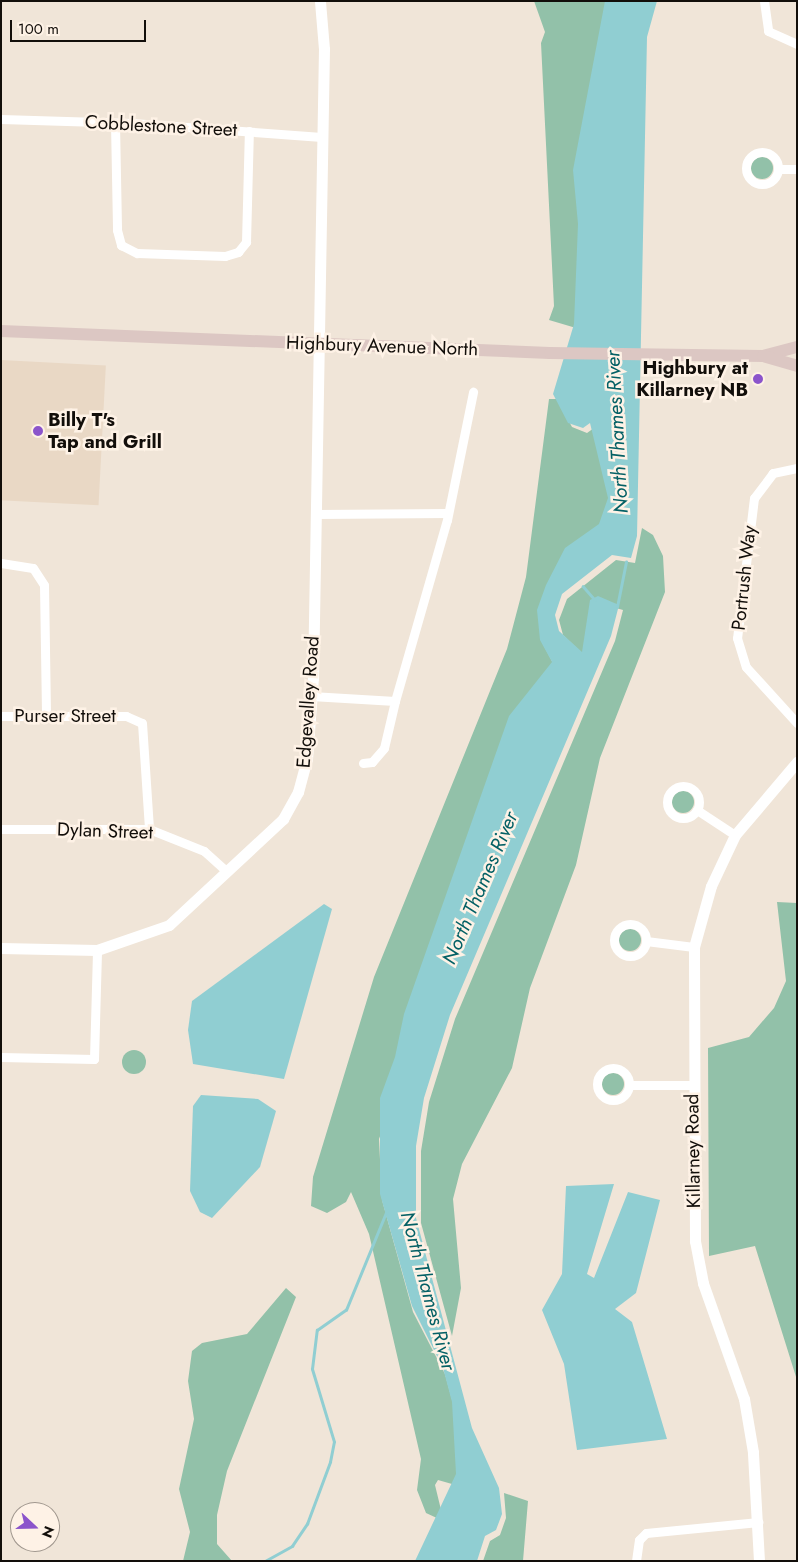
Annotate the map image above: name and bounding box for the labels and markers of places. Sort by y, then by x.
place label: Highbury at Killarney NB [636,357,748,401]
marker: Highbury at Killarney NB [752,373,764,385]
place label: Billy T's Tap and Grill [48,409,162,453]
marker: Billy T's Tap and Grill [32,425,44,437]

